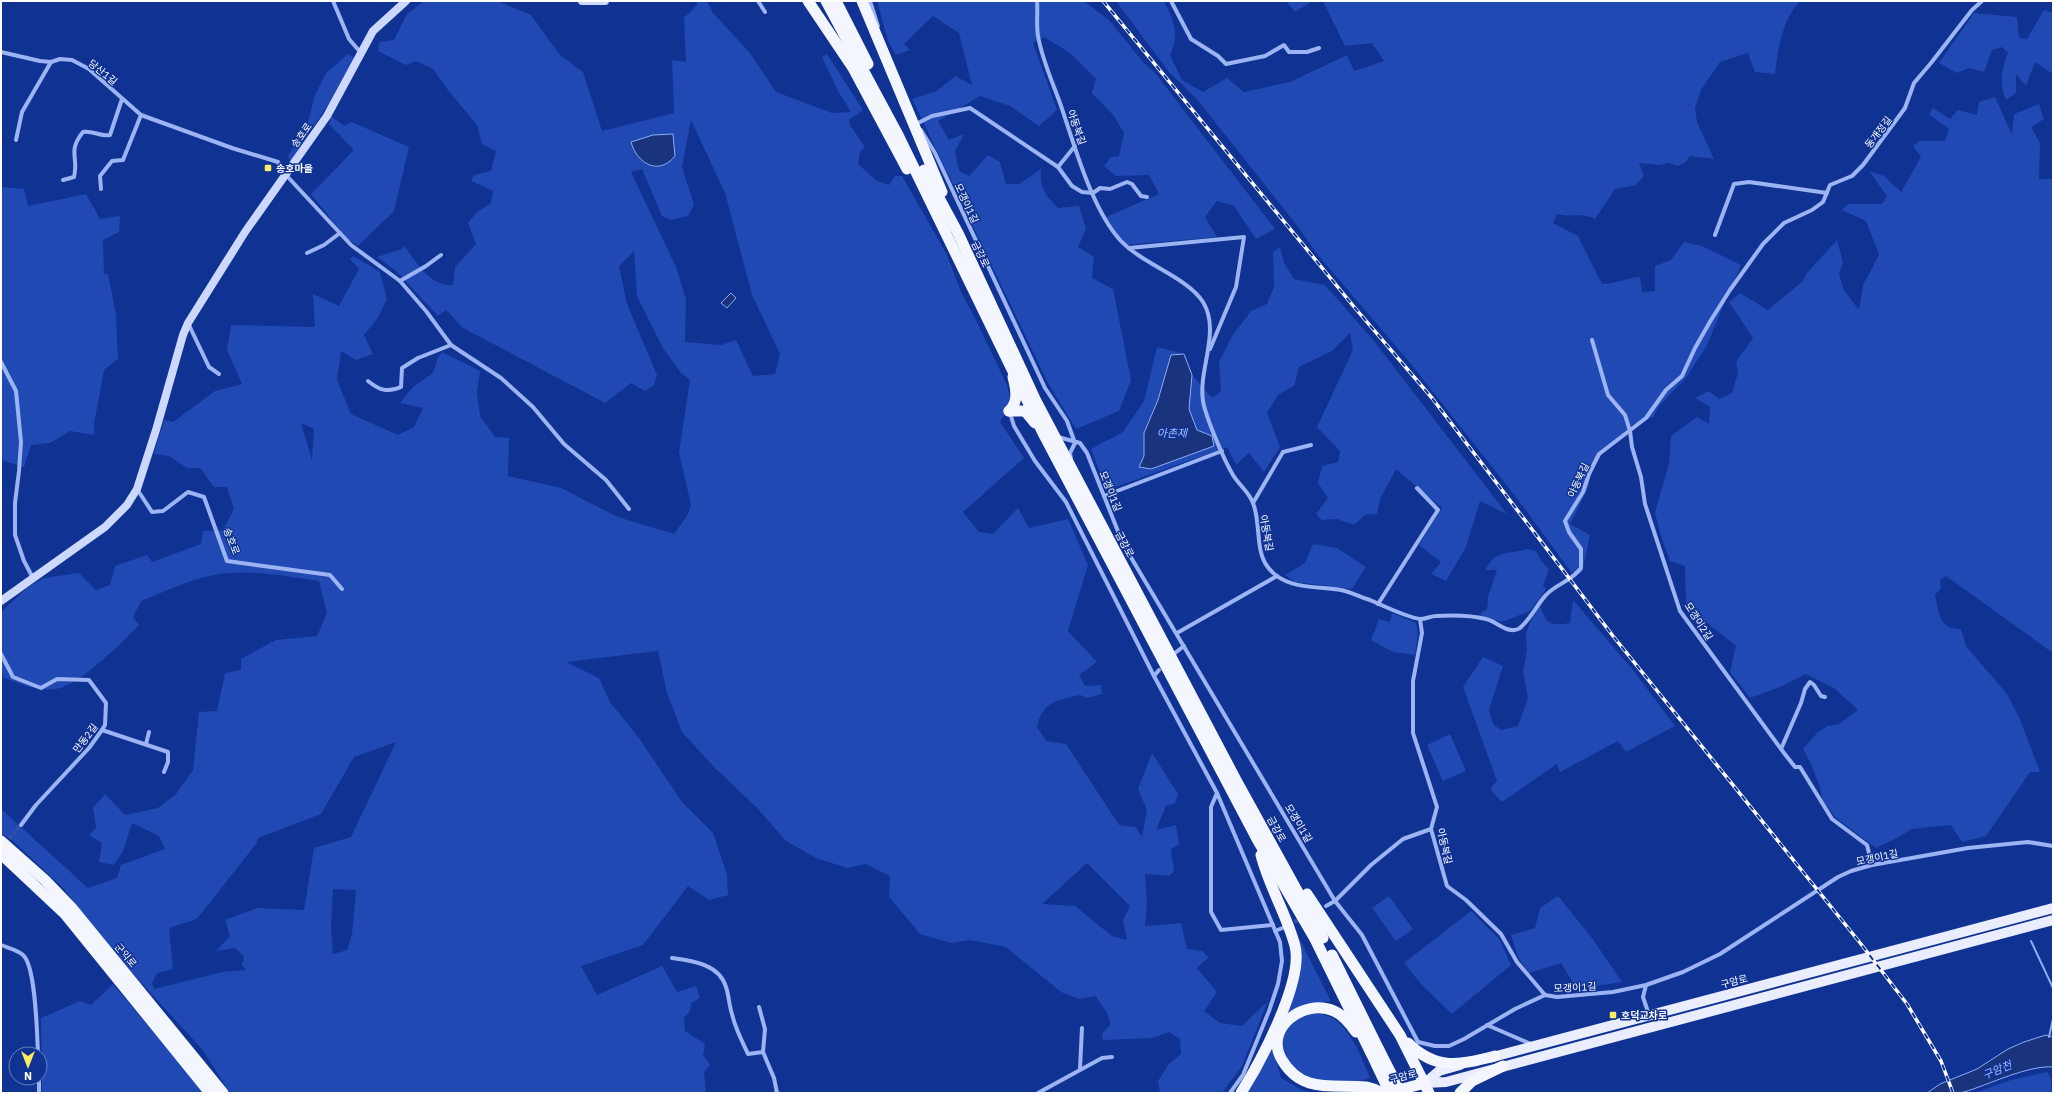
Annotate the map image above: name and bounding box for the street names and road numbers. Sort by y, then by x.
street label: 당산1길 [86,57,120,88]
street label: 아동북길 [1064,108,1089,147]
street label: 동개정길 [1862,114,1895,151]
street label: 송호로 [288,120,315,150]
street label: 모갱이1길 [952,181,981,225]
street label: 금강로 [969,239,992,269]
street label: 아동북길 [1565,461,1592,500]
street label: 모갱이1길 [1096,469,1125,513]
street label: 아동북길 [1257,514,1276,552]
street label: 송호로 [221,526,243,556]
street label: 금강로 [1112,529,1137,559]
street label: 모갱이2길 [1681,600,1716,643]
street label: 만동2길 [70,721,101,756]
street label: 모갱이1길 [1282,802,1315,845]
street label: 금강로 [1264,814,1289,844]
street label: 아동북길 [1434,827,1455,866]
street label: 모갱이1길 [1855,847,1899,868]
street label: 군익로 [112,941,139,970]
street label: 구암로 [1719,972,1749,991]
street label: 모갱이1길 [1553,980,1597,995]
street label: 구암로 [1388,1067,1418,1086]

